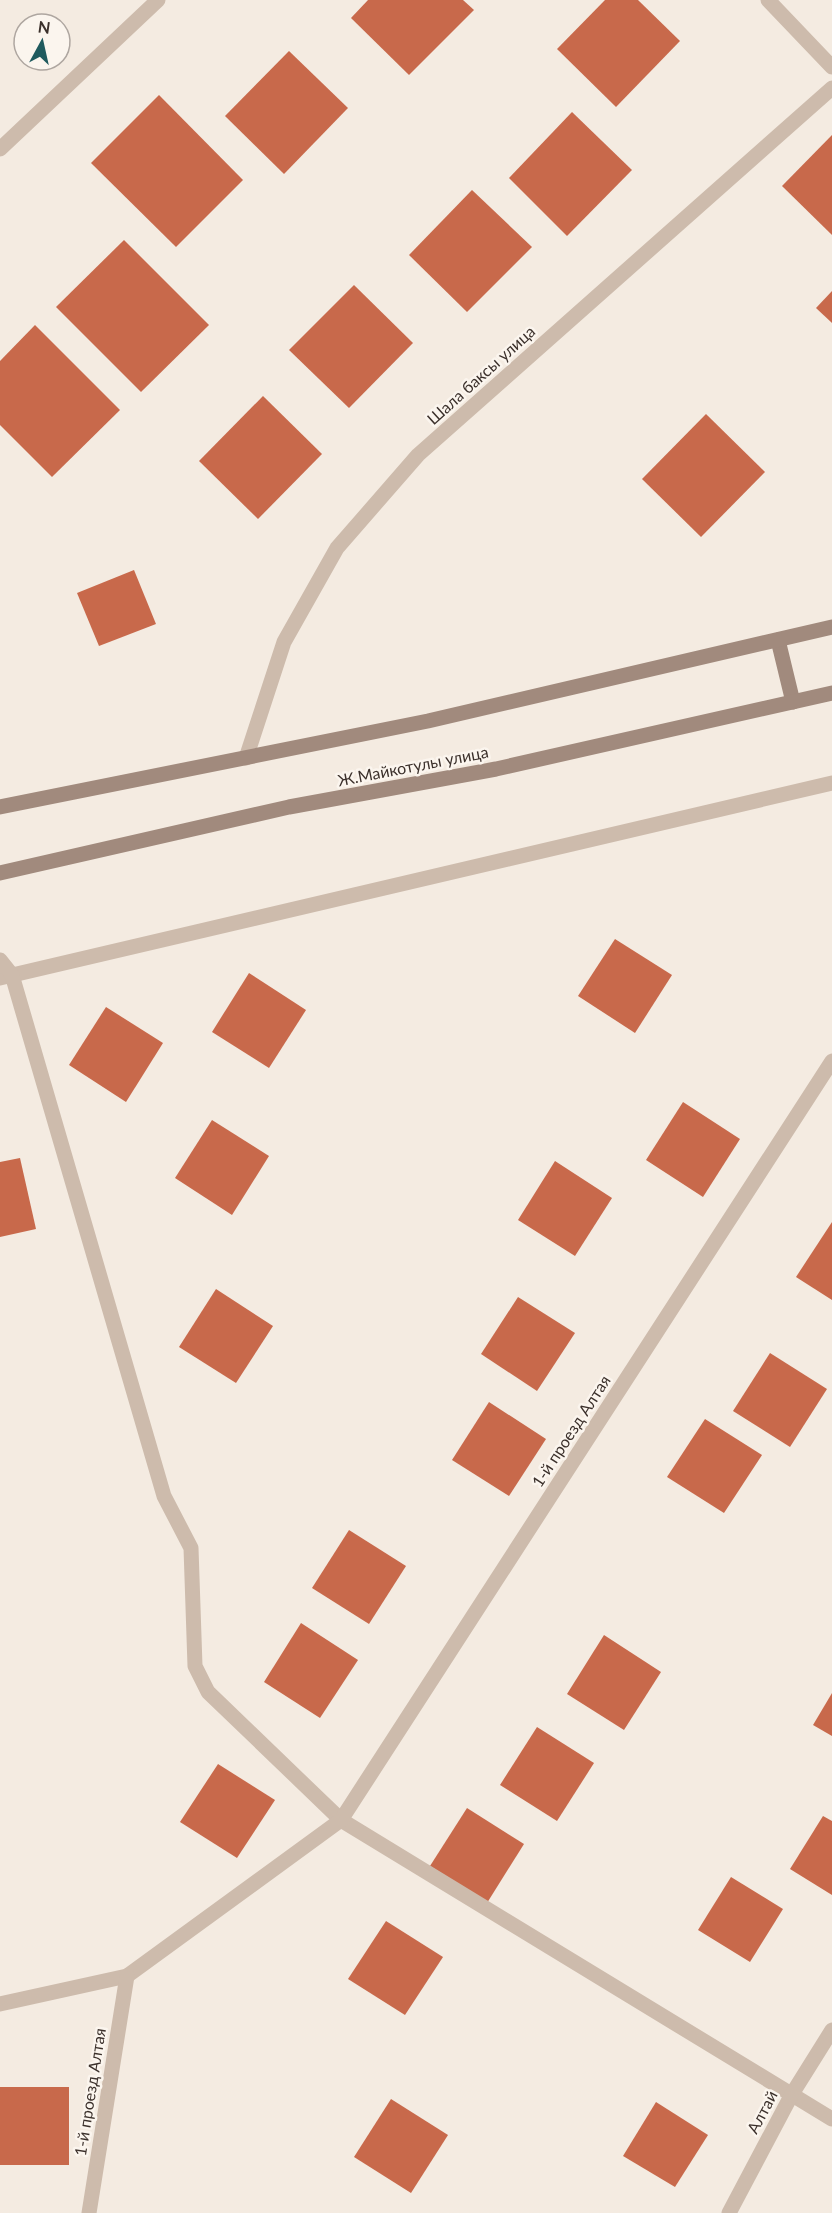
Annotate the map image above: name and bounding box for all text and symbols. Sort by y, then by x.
north arrow [12,12,72,72]
text: N [37,16,52,37]
street label: Шала баксы улица [423,321,539,428]
street label: Ж.Майкотулы улица [336,742,490,789]
street label: 1-й проезд Алтая [527,1371,614,1490]
street label: 1-й проезд Алтая [70,2027,109,2157]
street label: Алтай [742,2087,781,2136]

